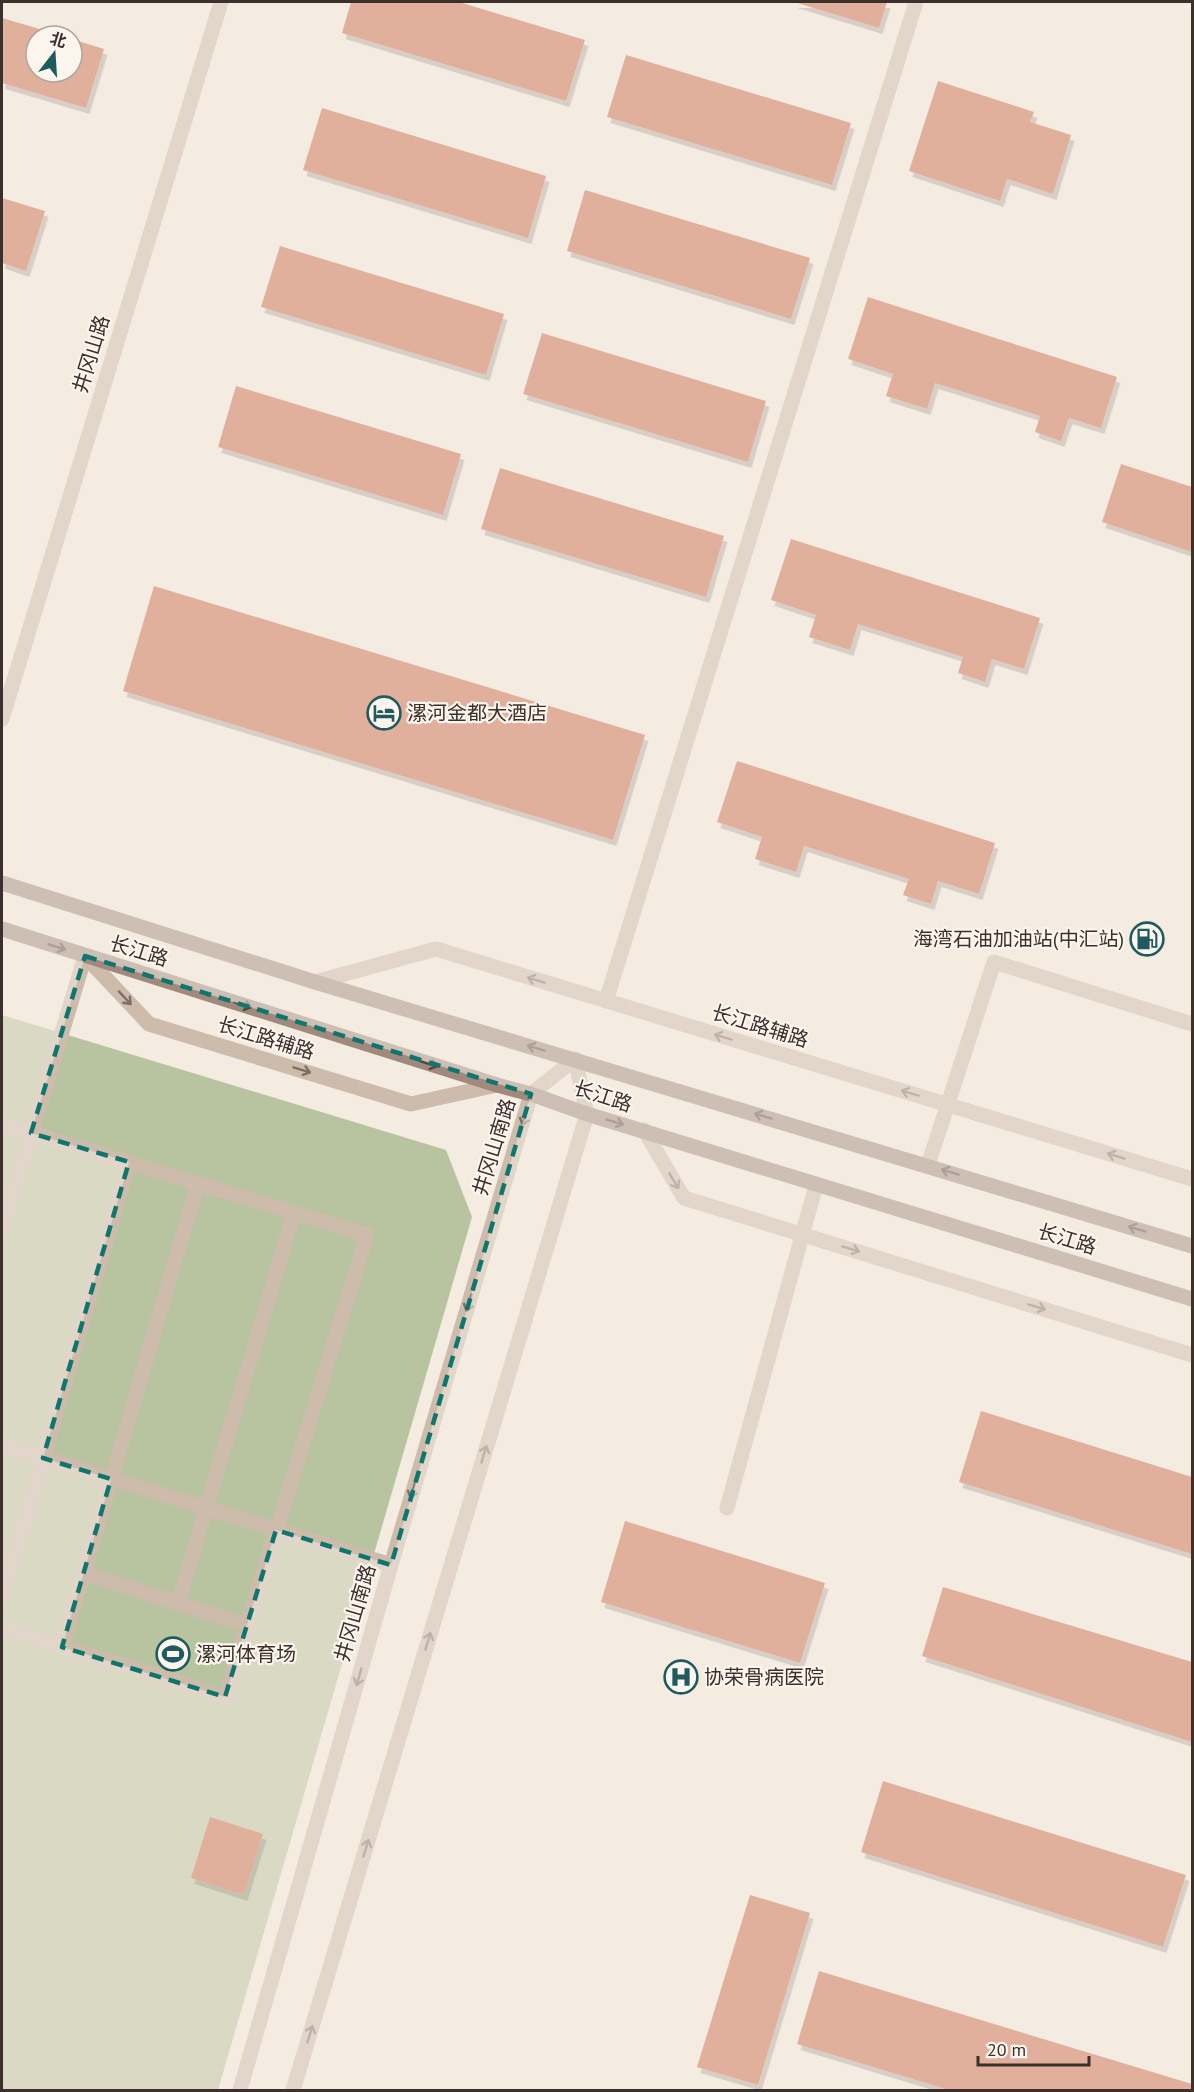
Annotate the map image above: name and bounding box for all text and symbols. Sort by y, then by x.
north arrow [24,24,84,84]
text: 北 [48,28,69,52]
street label: 井冈山路 [67,312,115,396]
hotel icon: 漯河金都大酒店 [366,695,402,731]
place label: 漯河金都大酒店 [407,700,547,726]
fuel station icon: 海湾石油加油站(中汇站) [1129,921,1165,957]
place label: 海湾石油加油站(中汇站) [913,926,1124,952]
street label: 长江路 [107,930,171,972]
one-way arrow [47,942,66,953]
one-way arrow [527,974,546,985]
one-way arrow [118,991,132,1006]
street label: 长江路辅路 [708,999,812,1053]
one-way arrow [233,1001,252,1012]
street label: 长江路辅路 [214,1011,318,1065]
one-way arrow [714,1031,733,1042]
one-way arrow [527,1042,546,1053]
one-way arrow [419,1059,438,1070]
one-way arrow [292,1065,311,1076]
street label: 长江路 [570,1074,636,1118]
one-way arrow [901,1087,920,1098]
street label: 井冈山南路 [467,1095,521,1199]
one-way arrow [519,1107,530,1126]
one-way arrow [754,1110,773,1121]
one-way arrow [605,1117,624,1128]
one-way arrow [1107,1150,1126,1161]
one-way arrow [941,1166,960,1177]
one-way arrow [668,1172,680,1189]
street label: 长江路 [1035,1218,1099,1260]
one-way arrow [1127,1223,1146,1234]
one-way arrow [841,1244,860,1255]
one-way arrow [463,1293,474,1312]
one-way arrow [1027,1302,1046,1313]
one-way arrow [479,1445,490,1464]
one-way arrow [407,1480,418,1499]
street label: 井冈山南路 [329,1561,381,1665]
one-way arrow [423,1632,434,1651]
sports icon: 漯河体育场 [155,1636,191,1672]
place label: 漯河体育场 [196,1641,296,1667]
hospital icon: 协荣骨病医院 [663,1659,699,1695]
place label: 协荣骨病医院 [704,1664,824,1690]
one-way arrow [353,1668,364,1687]
one-way arrow [361,1839,372,1858]
one-way arrow [305,2025,316,2044]
scale bar [978,2029,1089,2067]
text: 20 m [987,2038,1026,2061]

